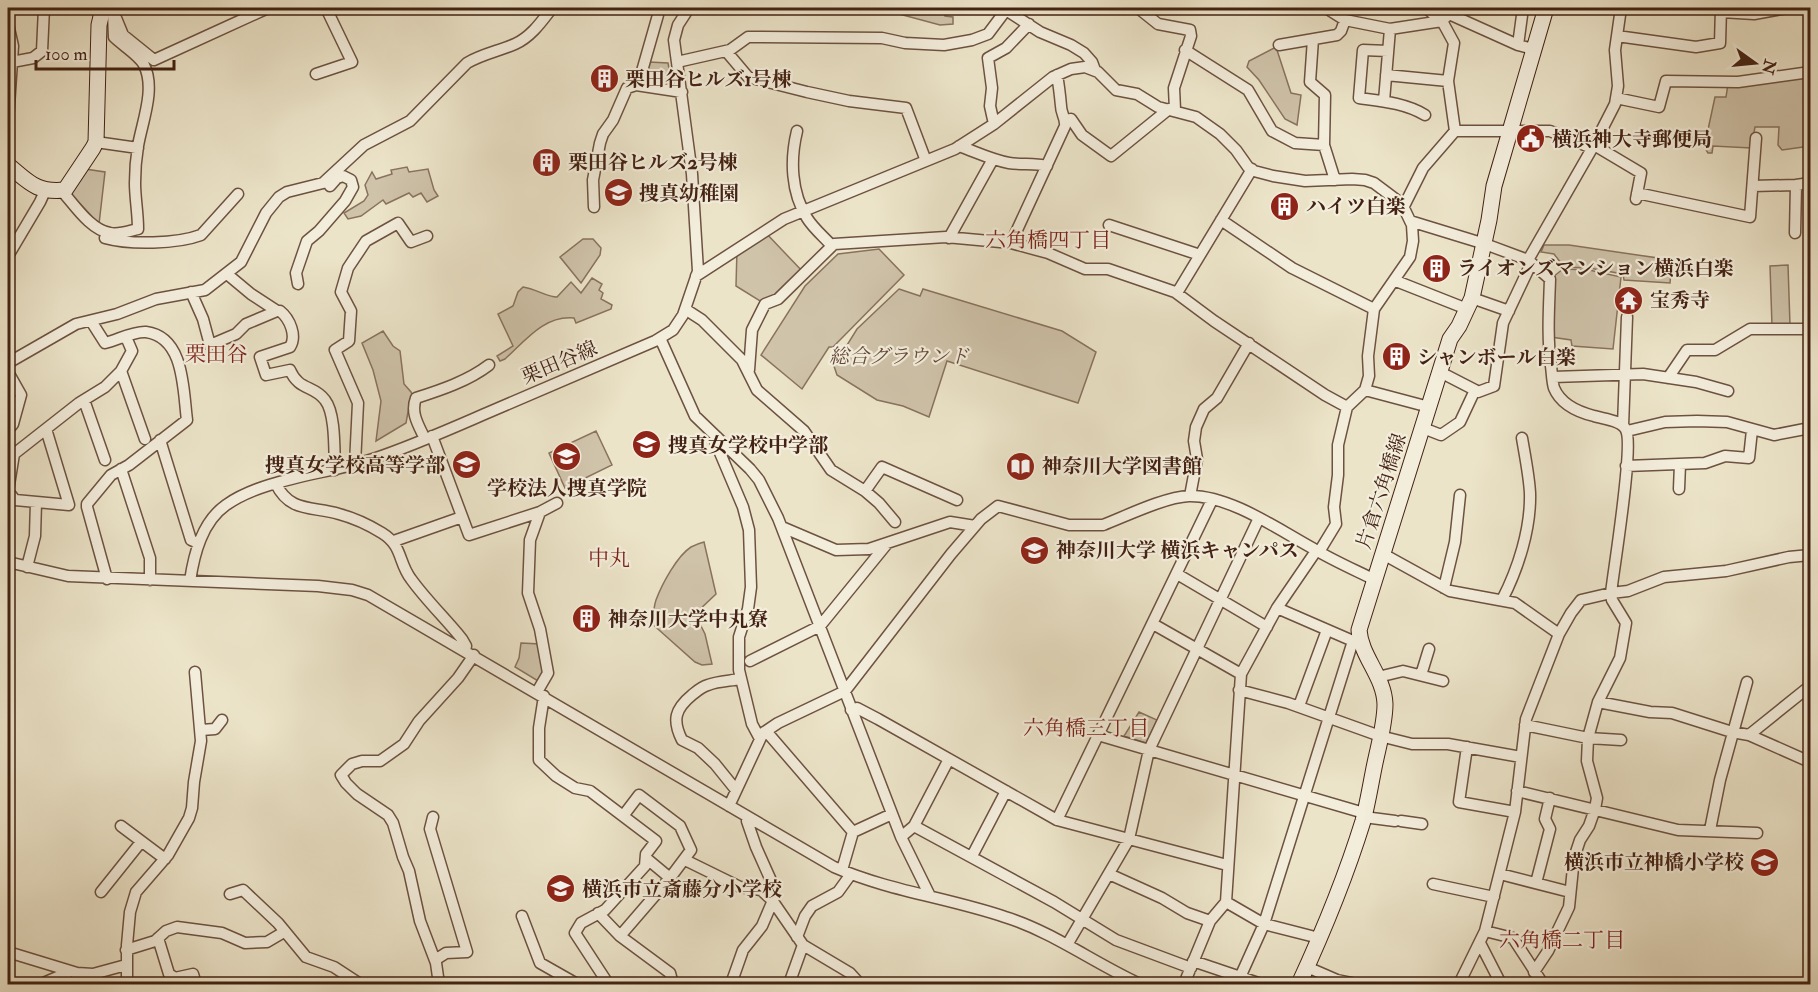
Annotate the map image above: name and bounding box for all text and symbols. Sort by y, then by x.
scale bar [36,33,174,71]
north arrow [1725,33,1785,93]
text: 100 m [45,43,88,66]
text: N [1757,56,1780,77]
building icon: 栗田谷ヒルズ1号棟 [588,63,620,95]
place label: 栗田谷ヒルズ1号棟 [625,67,792,92]
public building icon: 横浜神大寺郵便局 [1515,123,1547,155]
place label: 横浜神大寺郵便局 [1552,127,1712,152]
building icon: 栗田谷ヒルズ2号棟 [531,146,563,178]
place label: 栗田谷ヒルズ2号棟 [568,150,738,175]
school or university icon: 捜真幼稚園 [602,177,634,209]
place label: 捜真幼稚園 [639,181,739,206]
building icon: ハイツ白楽 [1269,190,1301,222]
place label: ハイツ白楽 [1306,194,1406,219]
district label: 六角橋四丁目 [985,227,1111,254]
building icon: ライオンズマンション横浜白楽 [1420,252,1452,284]
place label: ライオンズマンション横浜白楽 [1457,256,1734,281]
temple icon: 宝秀寺 [1613,284,1645,316]
place label: 宝秀寺 [1650,288,1710,313]
street label: 栗田谷線 [517,335,601,390]
district label: 栗田谷 [185,341,248,368]
building icon: シャンボール白楽 [1380,341,1412,373]
park label: 総合グラウンド [829,344,970,369]
place label: シャンボール白楽 [1417,345,1576,370]
school or university icon: 捜真女学校中学部 [631,429,663,461]
street label: 片倉六角橋線 [1351,430,1412,552]
place label: 捜真女学校中学部 [668,433,828,458]
school or university icon: 学校法人捜真学院 [551,441,583,473]
school or university icon: 捜真女学校高等学部 [450,449,482,481]
library icon: 神奈川大学図書館 [1005,450,1037,482]
place label: 捜真女学校高等学部 [265,453,445,478]
place label: 神奈川大学図書館 [1042,454,1202,479]
place label: 学校法人捜真学院 [487,476,647,501]
school or university icon: 神奈川大学 横浜キャンパス [1019,534,1051,566]
place label: 神奈川大学 横浜キャンパス [1056,538,1299,563]
district label: 中丸 [588,545,630,572]
building icon: 神奈川大学中丸寮 [571,603,603,635]
place label: 神奈川大学中丸寮 [608,607,768,632]
district label: 六角橋三丁目 [1023,715,1149,742]
school or university icon: 横浜市立神橋小学校 [1749,846,1781,878]
place label: 横浜市立神橋小学校 [1564,850,1744,875]
school or university icon: 横浜市立斎藤分小学校 [545,873,577,905]
place label: 横浜市立斎藤分小学校 [582,877,782,902]
district label: 六角橋二丁目 [1499,927,1625,954]

